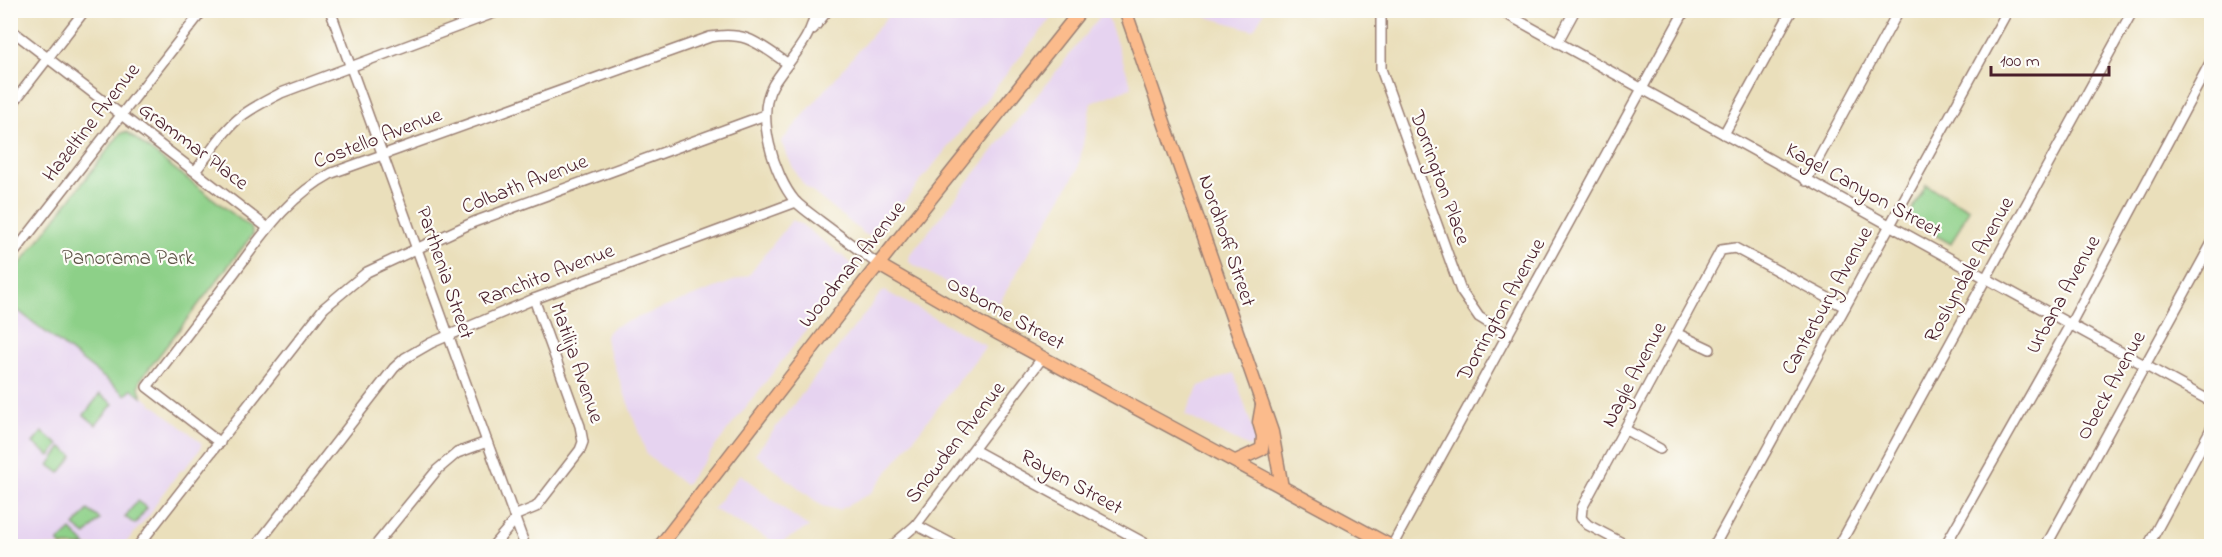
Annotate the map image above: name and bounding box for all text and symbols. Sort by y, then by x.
scale bar [1991,39,2110,77]
text: 100 m [2000,49,2040,75]
street label: Hazeltine Avenue [36,57,148,189]
street label: Grammar Place [132,96,255,199]
street label: Costello Avenue [309,100,447,177]
street label: Dorrington Place [1399,106,1477,251]
street label: Kagel Canyon Street [1779,136,1946,248]
street label: Colbath Avenue [458,147,593,223]
street label: Nordhoff Street [1189,171,1263,311]
street label: Roslyndale Avenue [1917,191,2025,349]
street label: Woodman Avenue [792,195,914,335]
street label: Parthenia Street [407,202,481,344]
street label: Canterbury Avenue [1775,221,1883,382]
street label: Urbana Avenue [2019,230,2109,360]
street label: Dorrington Avenue [1450,233,1556,389]
street label: Ranchito Avenue [475,236,619,316]
park label: Panorama Park [62,244,195,274]
street label: Osborne Street [940,269,1070,359]
street label: Matilija Avenue [541,299,611,428]
street label: Nagle Avenue [1595,317,1677,434]
street label: Obeck Avenue [2070,325,2155,446]
street label: Snowden Avenue [899,375,1014,511]
street label: Rayen Street [1014,443,1127,525]

